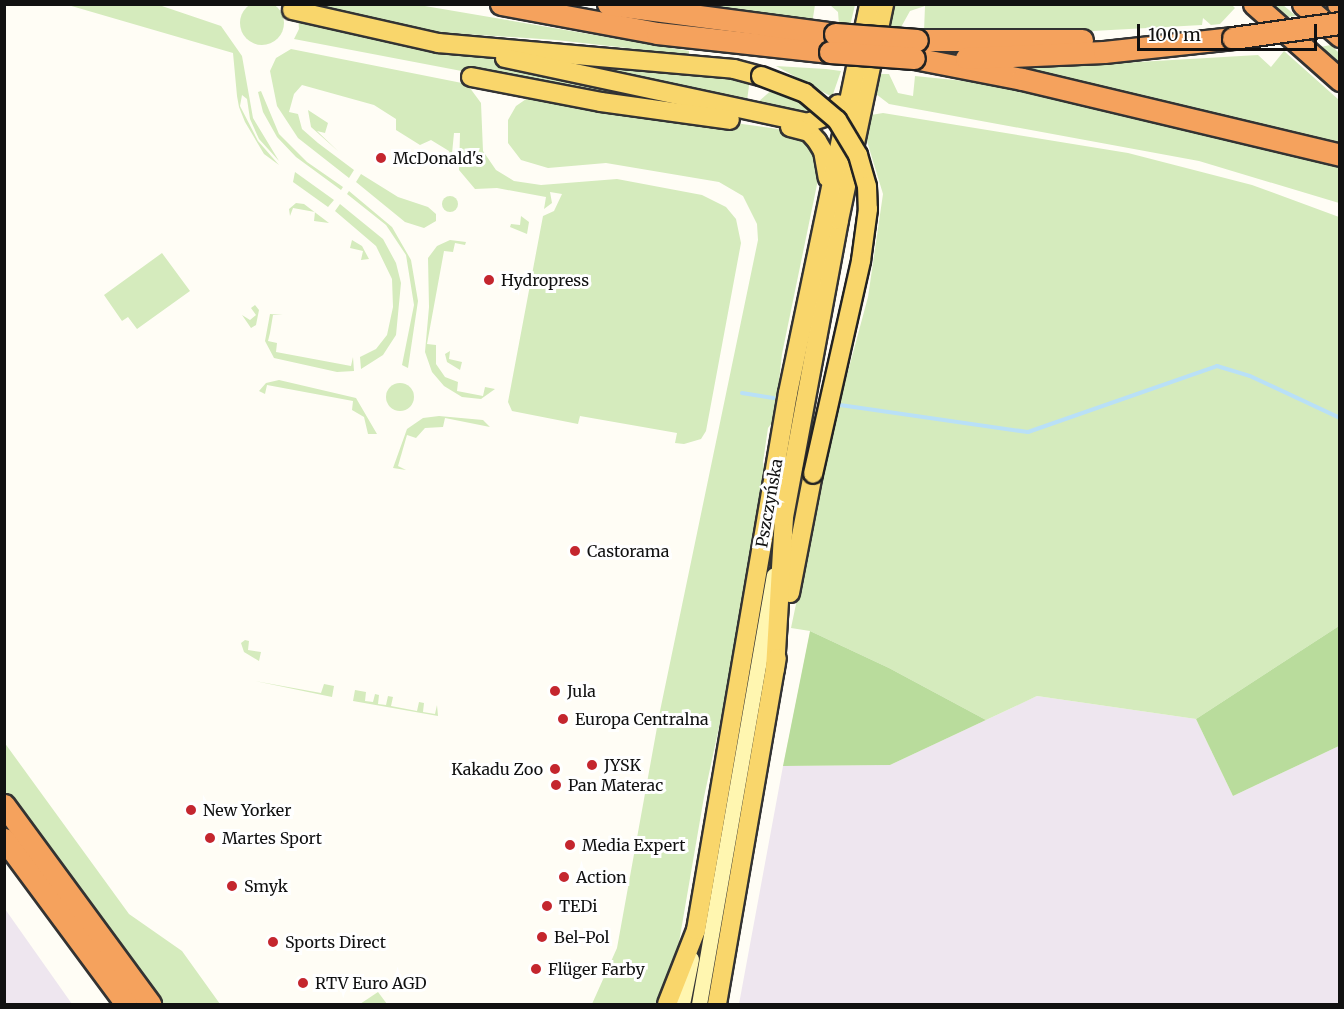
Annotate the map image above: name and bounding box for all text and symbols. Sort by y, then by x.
scale bar [1140,12,1320,50]
text: 100 m [1148,23,1201,46]
place label: McDonald's [393,148,483,168]
marker: McDonald's [374,151,388,165]
place label: Hydropress [501,270,589,290]
marker: Hydropress [482,273,496,287]
street label: Pszczyńska [752,457,786,549]
place label: Castorama [587,541,669,561]
marker: Castorama [568,544,582,558]
place label: Jula [567,681,596,701]
marker: Jula [548,684,562,698]
place label: Europa Centralna [575,709,709,729]
marker: Europa Centralna [556,712,570,726]
place label: JYSK [604,755,641,775]
marker: JYSK [585,758,599,772]
place label: Kakadu Zoo [451,759,543,779]
marker: Kakadu Zoo [548,762,562,776]
place label: Pan Materac [568,775,663,795]
marker: Pan Materac [549,778,563,792]
place label: New Yorker [203,800,291,820]
marker: New Yorker [184,803,198,817]
place label: Martes Sport [222,828,322,848]
marker: Martes Sport [203,831,217,845]
place label: Media Expert [582,835,686,855]
marker: Media Expert [563,838,577,852]
place label: Action [576,867,627,887]
marker: Action [557,870,571,884]
place label: Smyk [244,876,288,896]
marker: Smyk [225,879,239,893]
place label: TEDi [559,896,597,916]
marker: TEDi [540,899,554,913]
place label: Bel-Pol [554,927,610,947]
marker: Bel-Pol [535,930,549,944]
place label: Sports Direct [285,932,386,952]
marker: Sports Direct [266,935,280,949]
place label: Flüger Farby [548,959,645,979]
marker: Flüger Farby [529,962,543,976]
place label: RTV Euro AGD [315,973,427,993]
marker: RTV Euro AGD [296,976,310,990]

